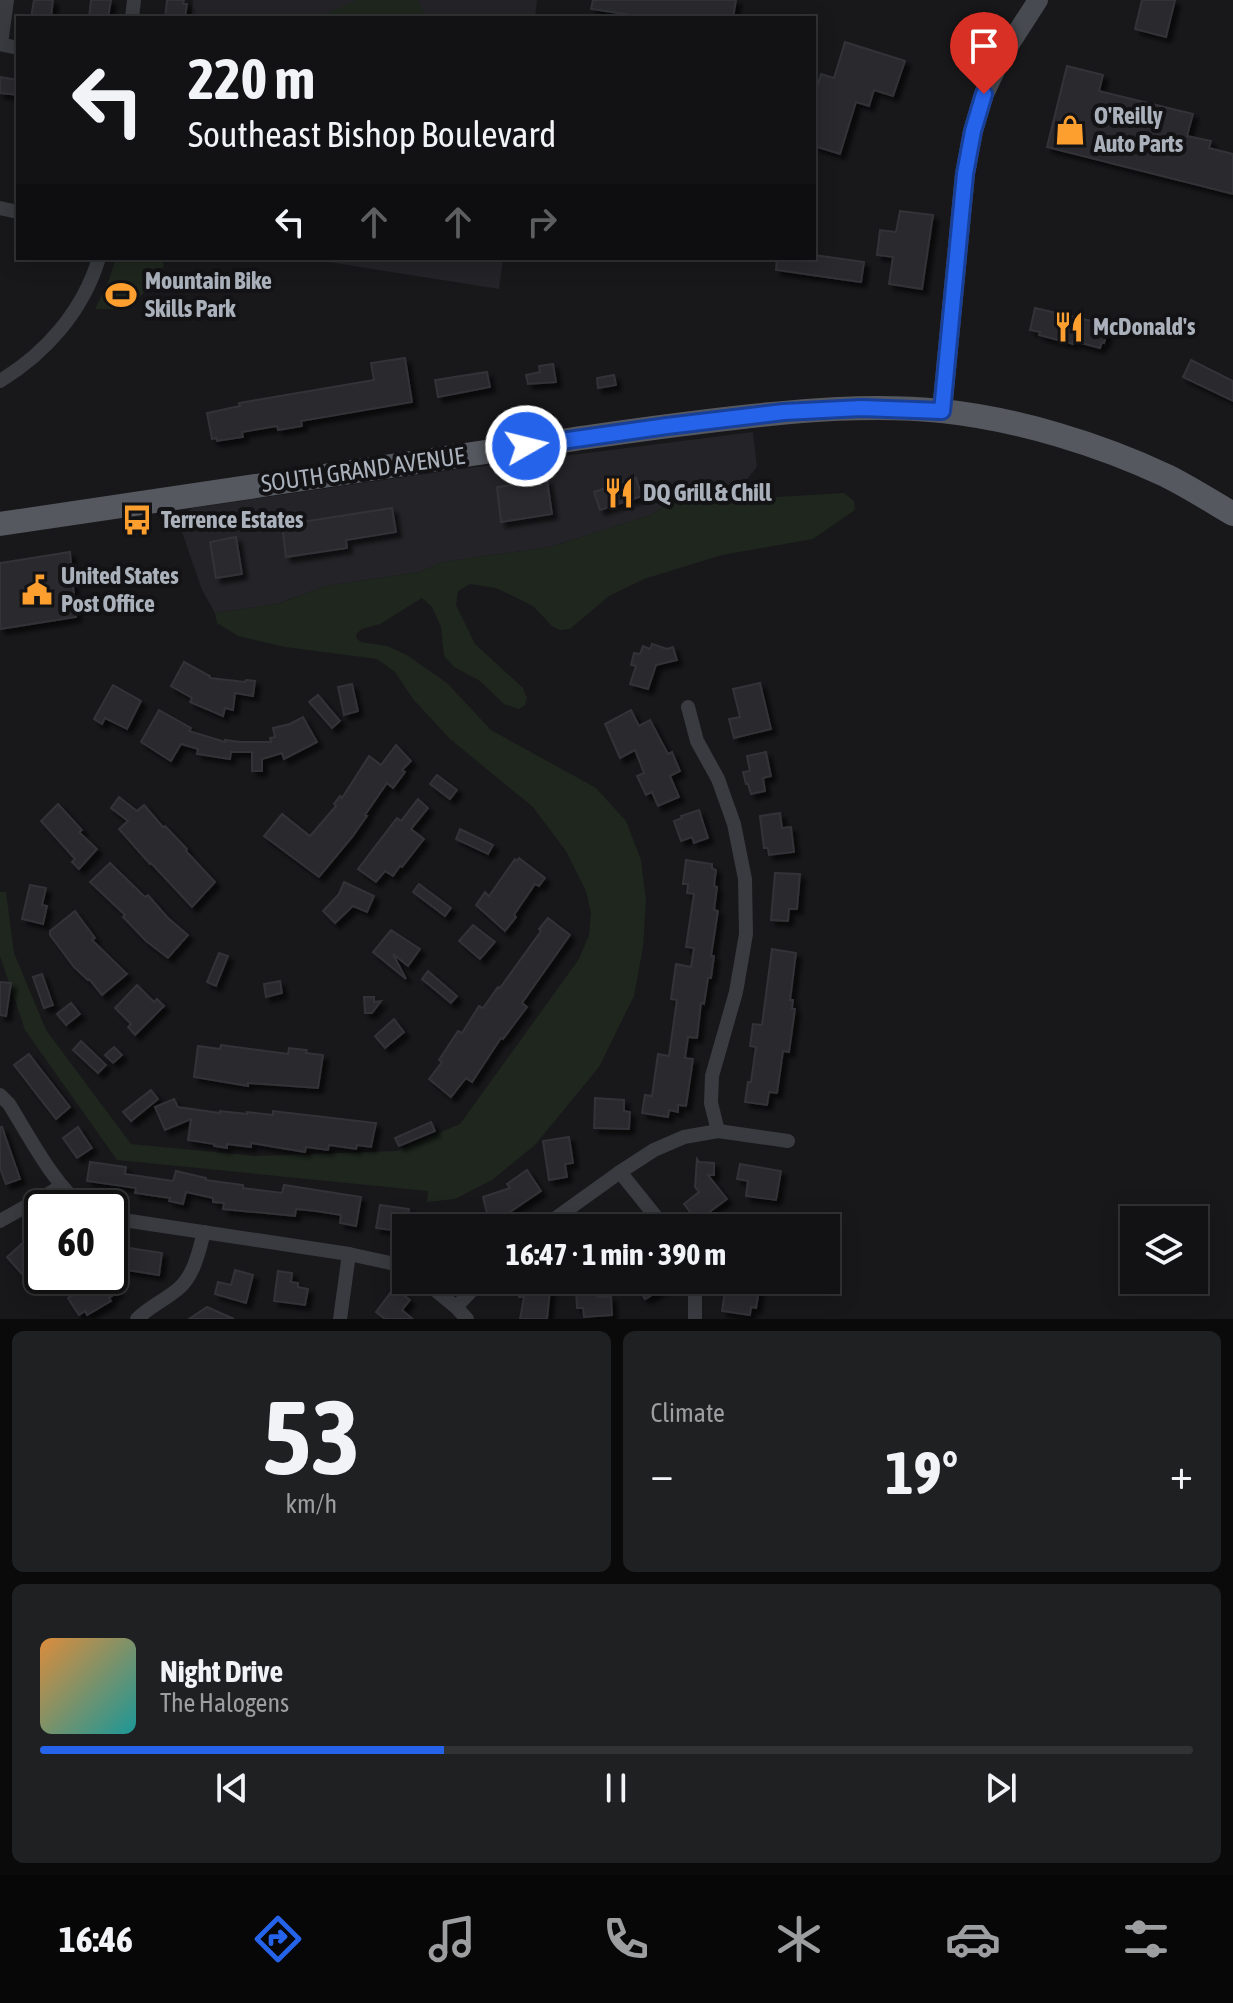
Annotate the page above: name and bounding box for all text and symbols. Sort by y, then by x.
pin [950,12,1018,94]
icon: arrive [962,24,1006,68]
text: 220 m [188,47,315,111]
icon: left [56,48,160,152]
place label: O'Reilly Auto Parts [1093,102,1184,157]
text: Southeast Bishop Boulevard [188,113,556,155]
shop icon: O'Reilly Auto Parts [1053,113,1087,147]
icon: left [268,200,312,244]
icon: ahead [352,200,396,244]
icon: ahead [436,200,480,244]
icon: right [520,200,564,244]
place label: Mountain Bike Skills Park [145,267,272,322]
sports icon: Mountain Bike Skills Park [104,278,138,312]
restaurant icon: McDonald's [1052,310,1086,344]
place label: McDonald's [1093,313,1196,340]
position arrow [484,404,568,488]
street label: SOUTH GRAND AVENUE [259,442,466,497]
restaurant icon: DQ Grill & Chill [602,476,636,510]
place label: DQ Grill & Chill [643,479,772,506]
bus stop icon: Terrence Estates [120,503,154,537]
place label: Terrence Estates [161,506,304,533]
place label: United States Post Office [61,562,179,617]
public building icon: United States Post Office [20,573,54,607]
speed limit sign: 60 [24,1190,128,1294]
map controls [1120,1206,1208,1294]
button: layers [1120,1206,1208,1294]
text: 16:47 · 1 min · 390 m [506,1237,726,1271]
text: 53 [262,1377,360,1496]
text: Climate [651,1398,725,1428]
text: 19° [885,1438,958,1507]
text: − [651,1448,673,1498]
text: + [1170,1448,1193,1498]
text: km/h [285,1489,337,1519]
text: Night Drive [160,1654,283,1688]
text: The Halogens [160,1688,289,1718]
icon: previous [210,1766,254,1810]
icon: pause [594,1766,638,1810]
icon: next [979,1766,1023,1810]
icon: directions [250,1911,306,1967]
icon: music [424,1911,480,1967]
icon: phone [598,1911,654,1967]
icon: climate [771,1911,827,1967]
icon: car [945,1911,1001,1967]
icon: filters [1118,1911,1174,1967]
text: 16:46 [59,1918,133,1960]

